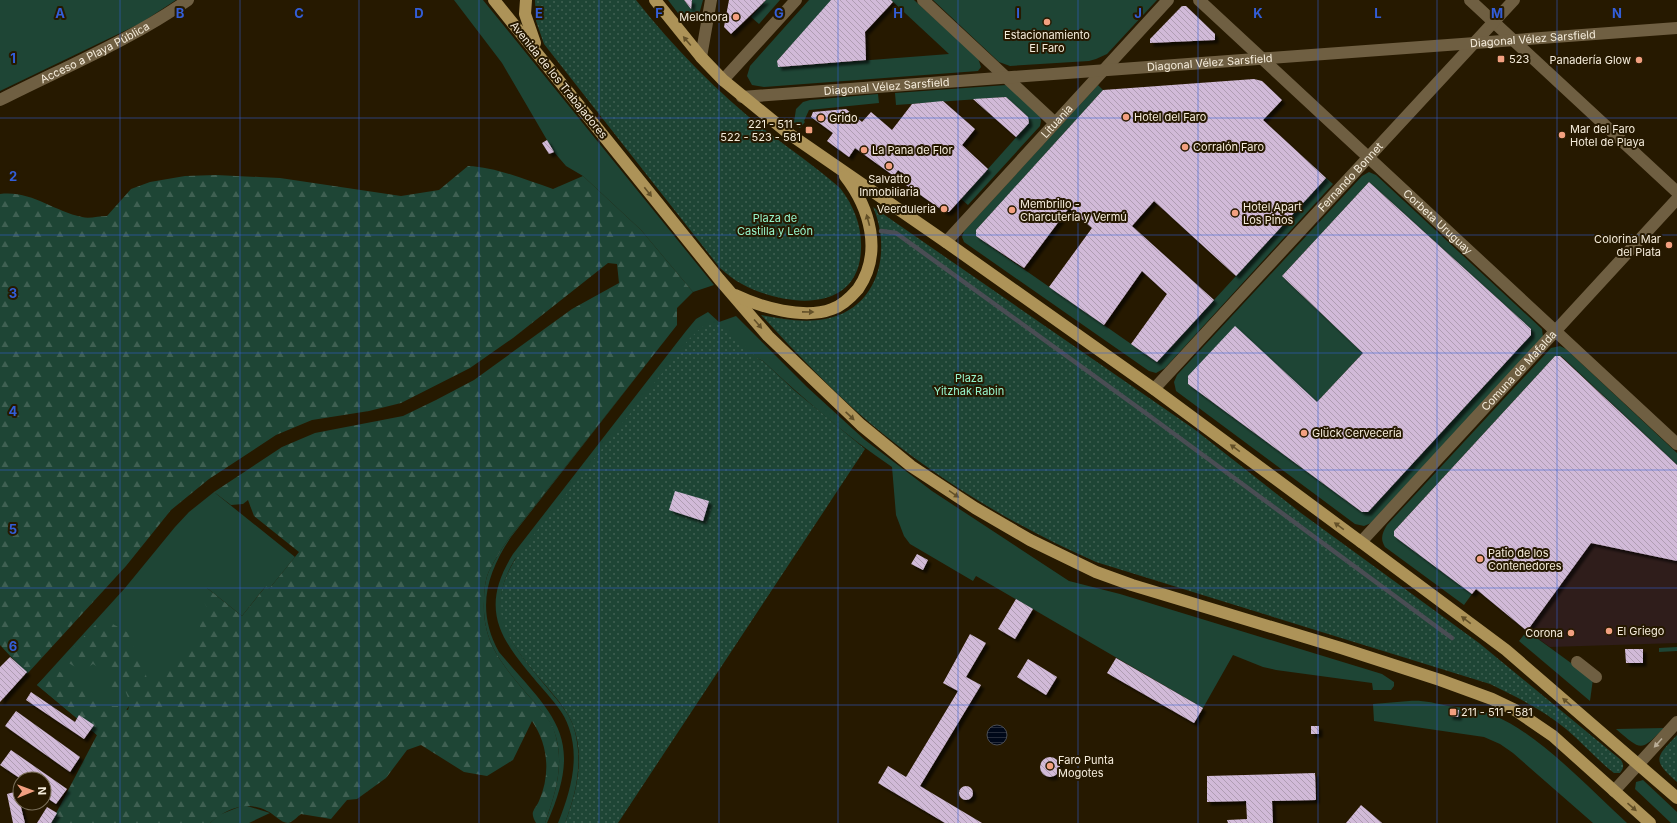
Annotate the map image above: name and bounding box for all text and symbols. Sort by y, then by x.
text: A [55,5,65,21]
text: B [176,5,185,21]
text: C [294,5,304,21]
text: D [414,5,424,21]
text: E [535,5,543,21]
text: F [655,5,663,21]
text: G [774,5,784,21]
text: H [893,5,903,21]
text: I [1016,5,1020,21]
text: J [1134,5,1142,21]
text: K [1253,5,1263,21]
text: L [1374,5,1382,21]
text: M [1491,5,1503,21]
text: N [1612,5,1622,21]
place label: Melchora [679,10,728,24]
marker: Melchora [731,12,741,22]
marker: Estacionamiento El Faro [1042,17,1052,27]
street label: Avenida de los Trabajadores [507,18,611,142]
street label: Acceso a Playa Pública [38,19,152,86]
street label: Diagonal Vélez Sarsfield [1470,27,1596,50]
place label: Estacionamiento El Faro [1004,28,1090,55]
one-way arrow [683,35,692,46]
text: 1 [10,50,16,66]
street label: Diagonal Vélez Sarsfield [1146,51,1273,74]
place label: 523 [1509,52,1529,66]
place label: Panadería Glow [1549,53,1631,67]
marker: 523 [1496,54,1506,64]
marker: Panadería Glow [1634,55,1644,65]
street label: Diagonal Vélez Sarsfield [823,75,950,98]
street label: Lituania [1038,101,1076,141]
place label: Hotel del Faro [1134,110,1207,124]
place label: Grido [829,111,858,125]
marker: Hotel del Faro [1121,112,1131,122]
marker: Grido [816,113,826,123]
place label: 221 - 511 - 522 - 523 - 581 [720,117,801,144]
place label: Mar del Faro Hotel de Playa [1570,122,1645,149]
marker: 221 - 511 - 522 - 523 - 581 [804,125,814,135]
marker: Mar del Faro Hotel de Playa [1557,130,1567,140]
street label: Fernando Bonnet [1315,139,1386,214]
place label: Corralón Faro [1193,140,1264,154]
marker: Corralón Faro [1180,142,1190,152]
place label: La Pana de Flor [872,143,953,157]
marker: La Pana de Flor [859,145,869,155]
marker: Salvatto Inmobiliaria [884,161,894,171]
text: 2 [9,168,17,184]
place label: Salvatto Inmobiliaria [859,172,919,199]
one-way arrow [644,186,653,197]
street label: Corbeta Uruguay [1400,186,1475,257]
place label: Membrillo - Charcutería y Vermú [1020,197,1127,224]
place label: Hotel Apart Los Pinos [1243,200,1302,227]
place label: Veerduleria [877,202,936,216]
marker: Veerduleria [939,204,949,214]
marker: Membrillo - Charcutería y Vermú [1007,205,1017,215]
marker: Hotel Apart Los Pinos [1230,208,1240,218]
park label: Plaza de Castilla y León [737,211,813,238]
one-way arrow [865,214,871,226]
place label: Colorina Mar del Plata [1594,232,1661,259]
marker: Colorina Mar del Plata [1664,240,1674,250]
text: 3 [9,285,17,301]
one-way arrow [802,309,815,315]
one-way arrow [753,319,762,330]
street label: Comuna de Mafalda [1478,327,1559,414]
park label: Plaza Yitzhak Rabin [934,371,1004,398]
text: 4 [9,403,18,419]
one-way arrow [845,411,856,420]
place label: Glück Cervecería [1312,426,1402,440]
marker: Glück Cervecería [1299,428,1309,438]
one-way arrow [1229,444,1240,453]
one-way arrow [949,490,959,498]
text: 5 [9,521,17,537]
one-way arrow [1334,521,1345,530]
place label: Patio de los Contenedores [1488,546,1562,573]
marker: Patio de los Contenedores [1475,554,1485,564]
one-way arrow [1460,616,1471,625]
place label: El Griego [1617,624,1665,638]
place label: Corona [1525,626,1563,640]
marker: El Griego [1604,626,1614,636]
marker: Corona [1566,628,1576,638]
text: 6 [9,638,17,654]
one-way arrow [1561,698,1572,707]
place label: 211 - 511 - 581 [1461,705,1533,719]
marker: 211 - 511 - 581 [1448,707,1458,717]
one-way arrow [1653,738,1663,748]
place label: Faro Punta Mogotes [1058,753,1114,780]
marker: Faro Punta Mogotes [1045,761,1055,771]
north arrow [12,771,52,811]
text: N [35,787,49,795]
one-way arrow [1627,802,1637,811]

